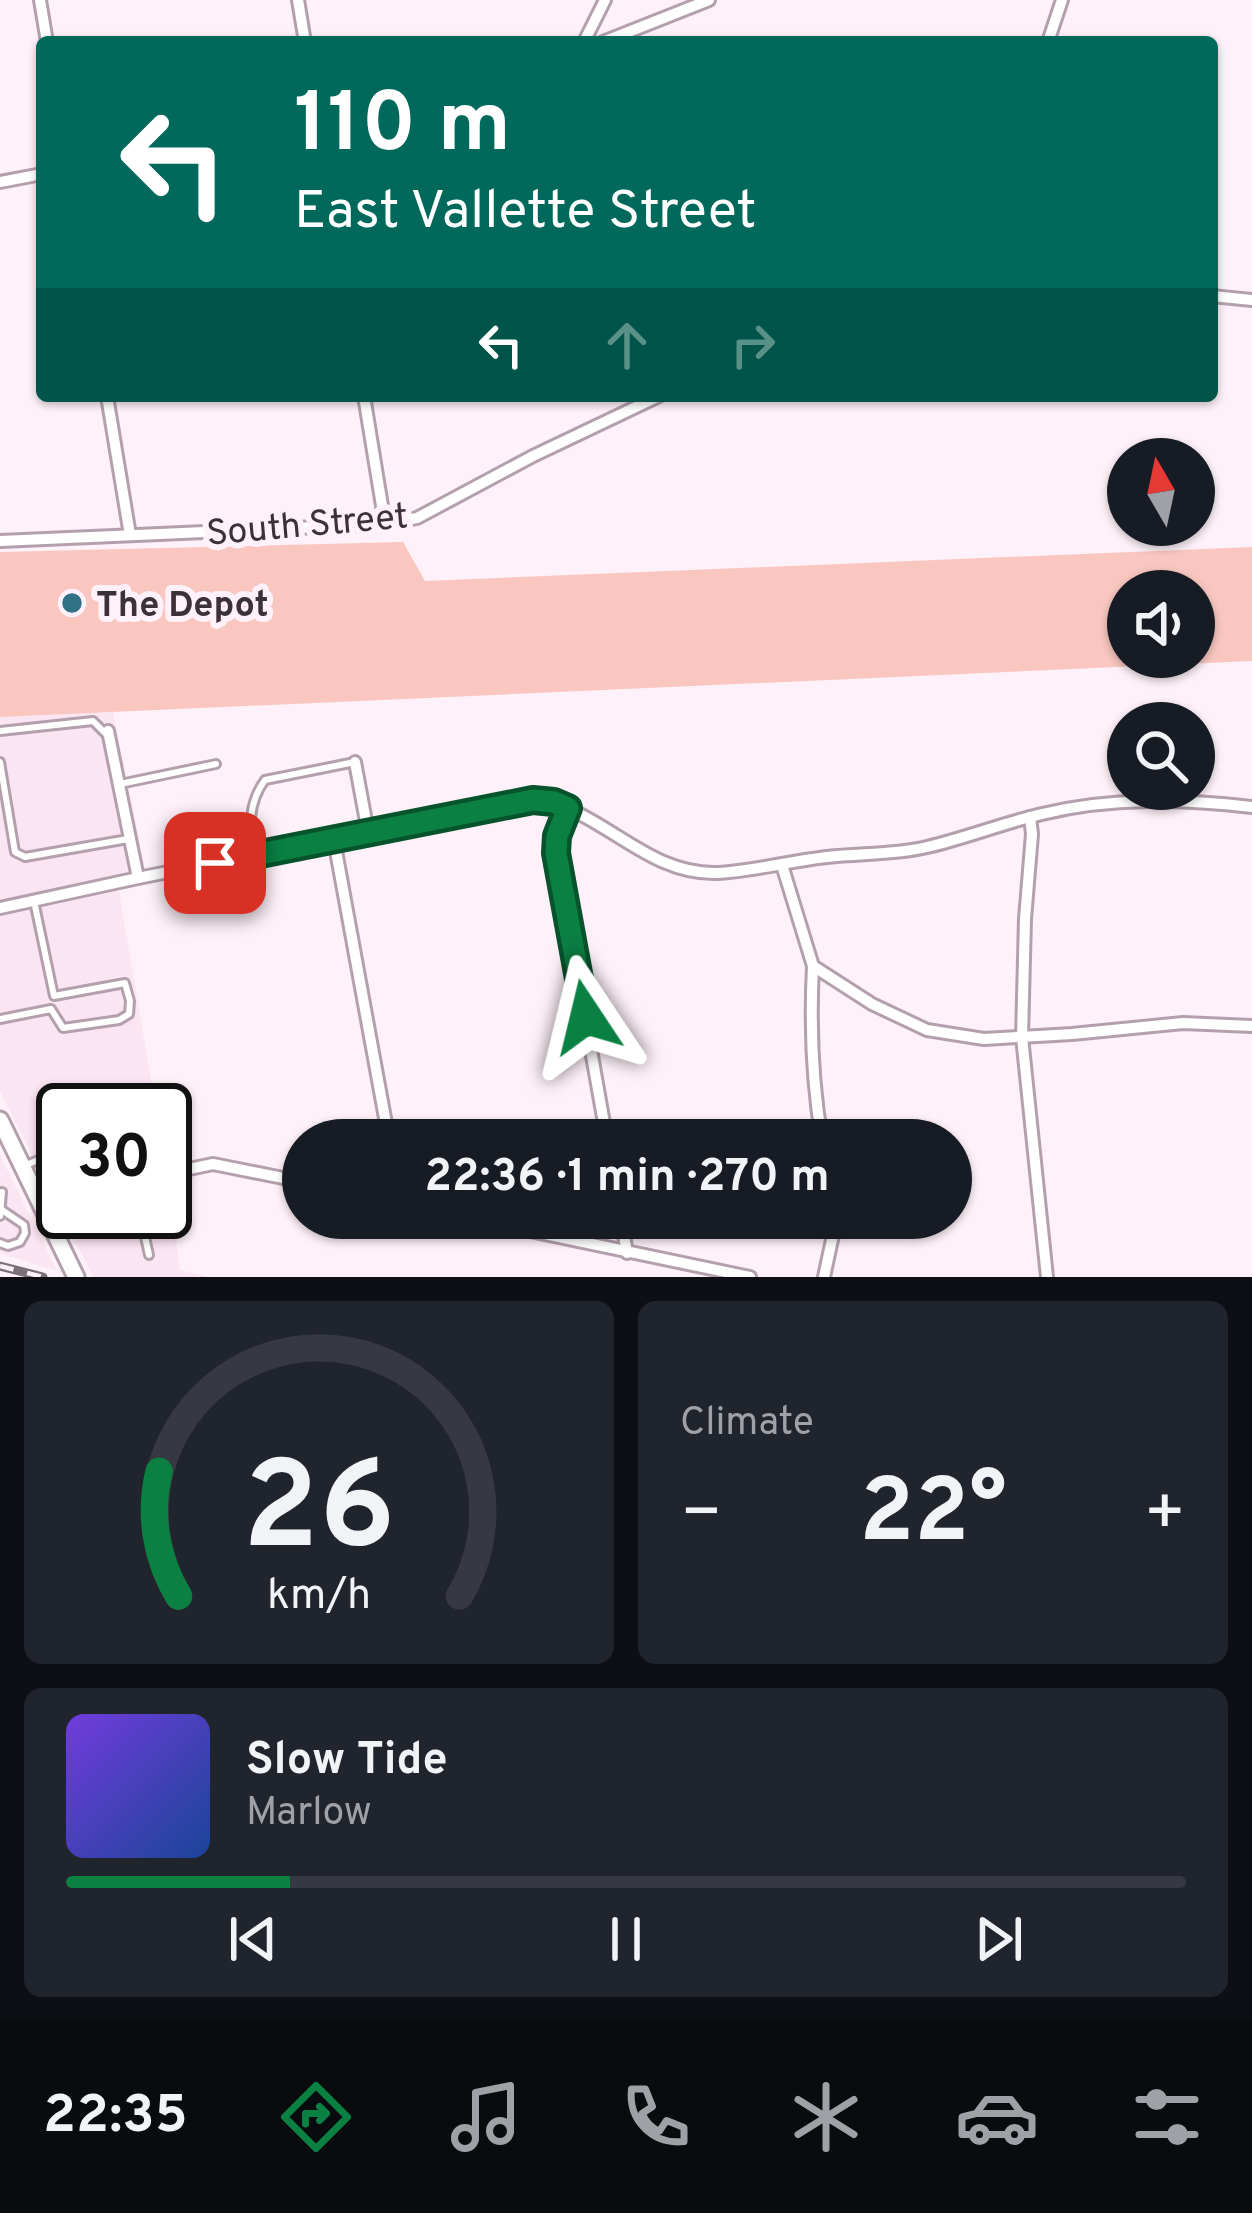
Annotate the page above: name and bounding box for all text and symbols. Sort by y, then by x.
text: 110 m [294,75,511,181]
icon: left [96,84,252,240]
text: East Vallette Street [294,179,757,248]
icon: left [468,312,534,378]
icon: ahead [594,312,660,378]
icon: right [720,312,786,378]
north arrow [1107,438,1215,546]
map controls [1107,438,1215,810]
street label: South Street [205,495,410,559]
button: sound [1107,570,1215,678]
place label: The Depot [96,584,269,630]
marker: The Depot [59,590,85,616]
button: search [1107,702,1215,810]
pin [164,812,266,914]
icon: arrive [182,830,248,896]
position arrow [523,954,649,1080]
speed limit sign: 30 [36,1083,192,1239]
text: 22:36 · 1 min · 270 m [424,1150,830,1207]
text: Climate [680,1400,814,1449]
text: 26 [242,1435,396,1593]
text: 22° [859,1460,1007,1573]
text: − [680,1475,723,1558]
text: + [1143,1475,1186,1558]
text: km/h [267,1569,371,1623]
text: Slow Tide [246,1733,448,1790]
text: Marlow [246,1790,372,1839]
icon: previous [220,1906,286,1972]
icon: pause [593,1906,659,1972]
icon: next [966,1906,1032,1972]
icon: directions [274,2075,358,2159]
icon: music [444,2075,528,2159]
icon: phone [614,2075,698,2159]
icon: climate [784,2075,868,2159]
icon: car [955,2075,1039,2159]
icon: filters [1125,2075,1209,2159]
text: 22:35 [43,2083,188,2152]

